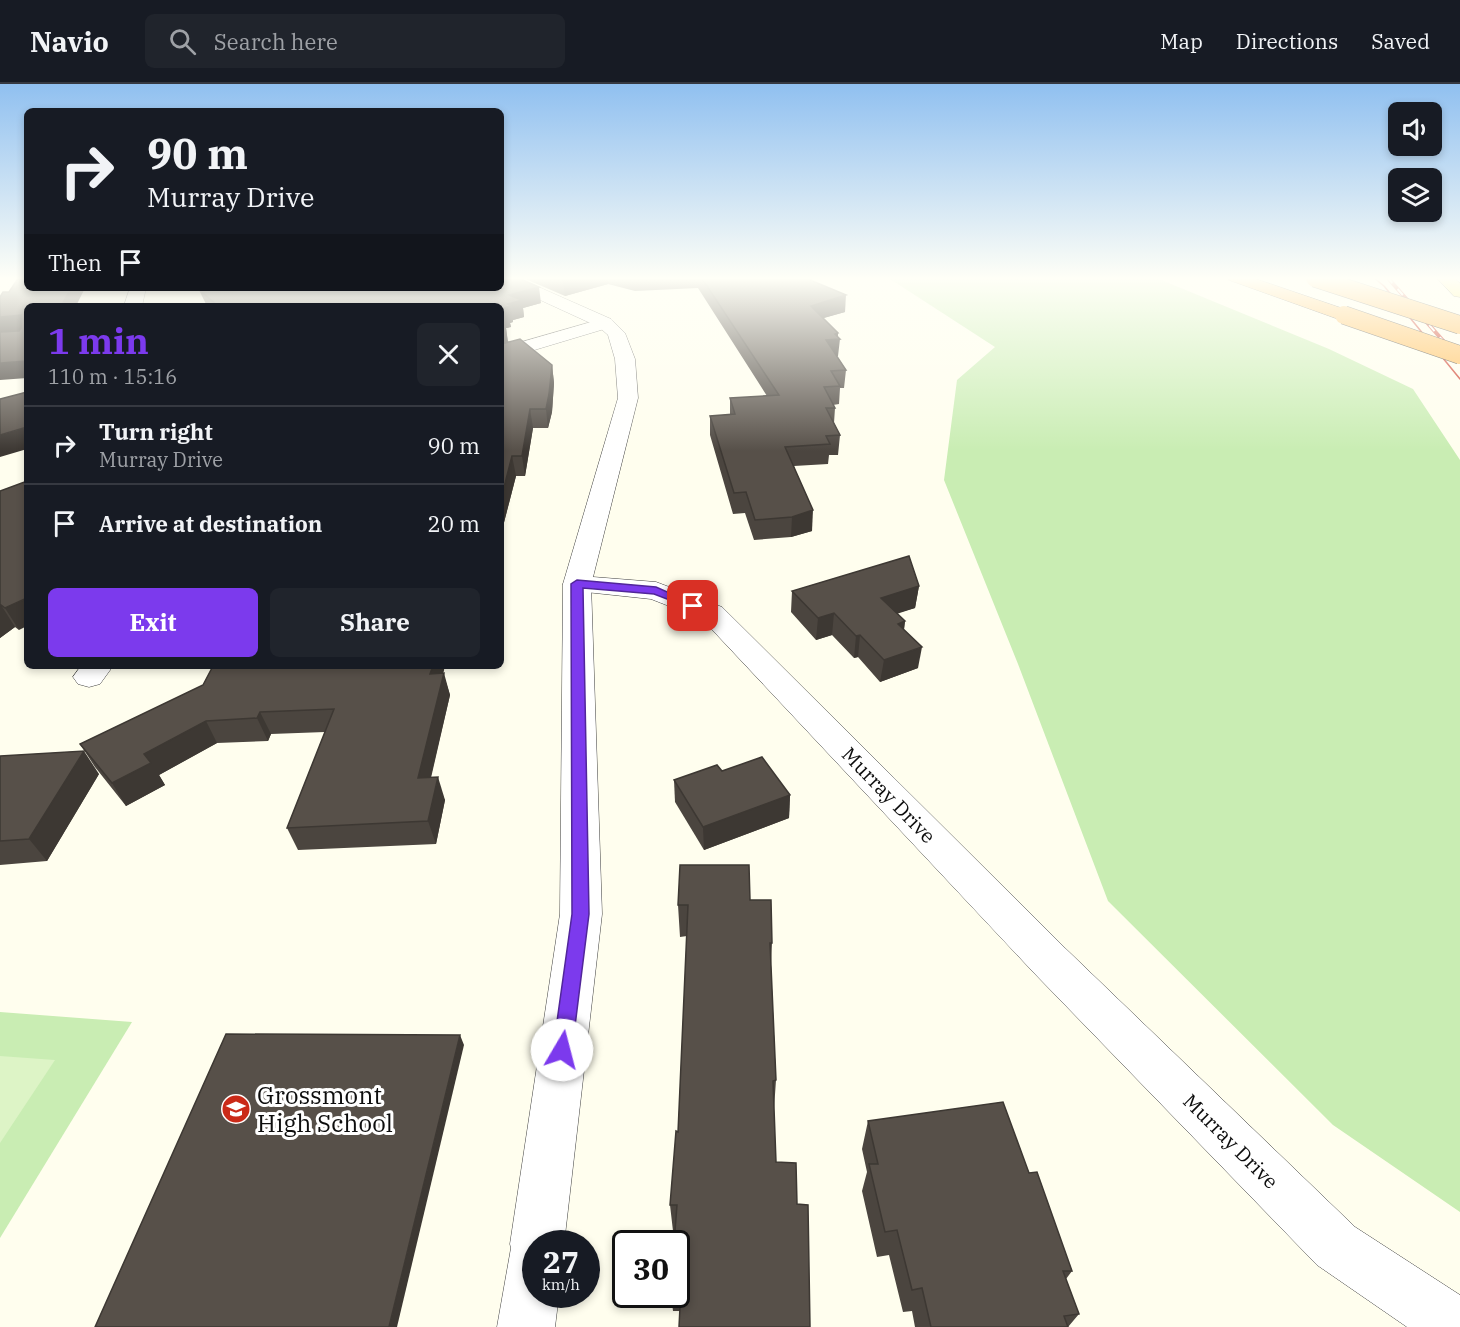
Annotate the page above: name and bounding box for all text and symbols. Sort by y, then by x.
search box [145,14,565,68]
text: Navio [30,23,109,60]
icon: search [166,25,199,58]
text: Search here [214,27,338,56]
text: Map [1160,27,1203,55]
text: Directions [1236,27,1338,55]
text: Saved [1371,27,1430,55]
map controls [1388,102,1442,222]
button: sound [1388,102,1442,156]
text: 90 m [147,126,248,181]
icon: right [48,132,126,210]
button: layers [1388,168,1442,222]
text: Murray Drive [147,179,314,214]
icon: arrive [114,246,147,279]
text: Then [48,248,102,277]
text: 1 min [48,317,149,364]
button: close [417,323,480,386]
text: 110 m · 15:16 [48,363,177,390]
text: Turn right [99,417,213,446]
icon: right [48,429,81,462]
text: 90 m [428,431,480,460]
text: Murray Drive [99,446,223,473]
icon: arrive [48,507,81,540]
text: Arrive at destination [99,509,322,538]
text: 20 m [428,509,480,538]
pin [667,580,718,631]
button: Exit [48,588,258,657]
button: Share [270,588,480,657]
icon: arrive [676,589,709,622]
street label: Murray Drive [836,741,942,849]
position arrow [530,1018,594,1082]
place label: Grossmont High School [257,1079,393,1139]
street label: Murray Drive [1178,1088,1284,1194]
school or university icon: Grossmont High School [220,1093,252,1125]
speed limit sign: 30 [612,1230,690,1308]
text: 27 [543,1242,579,1281]
text: km/h [542,1275,580,1294]

